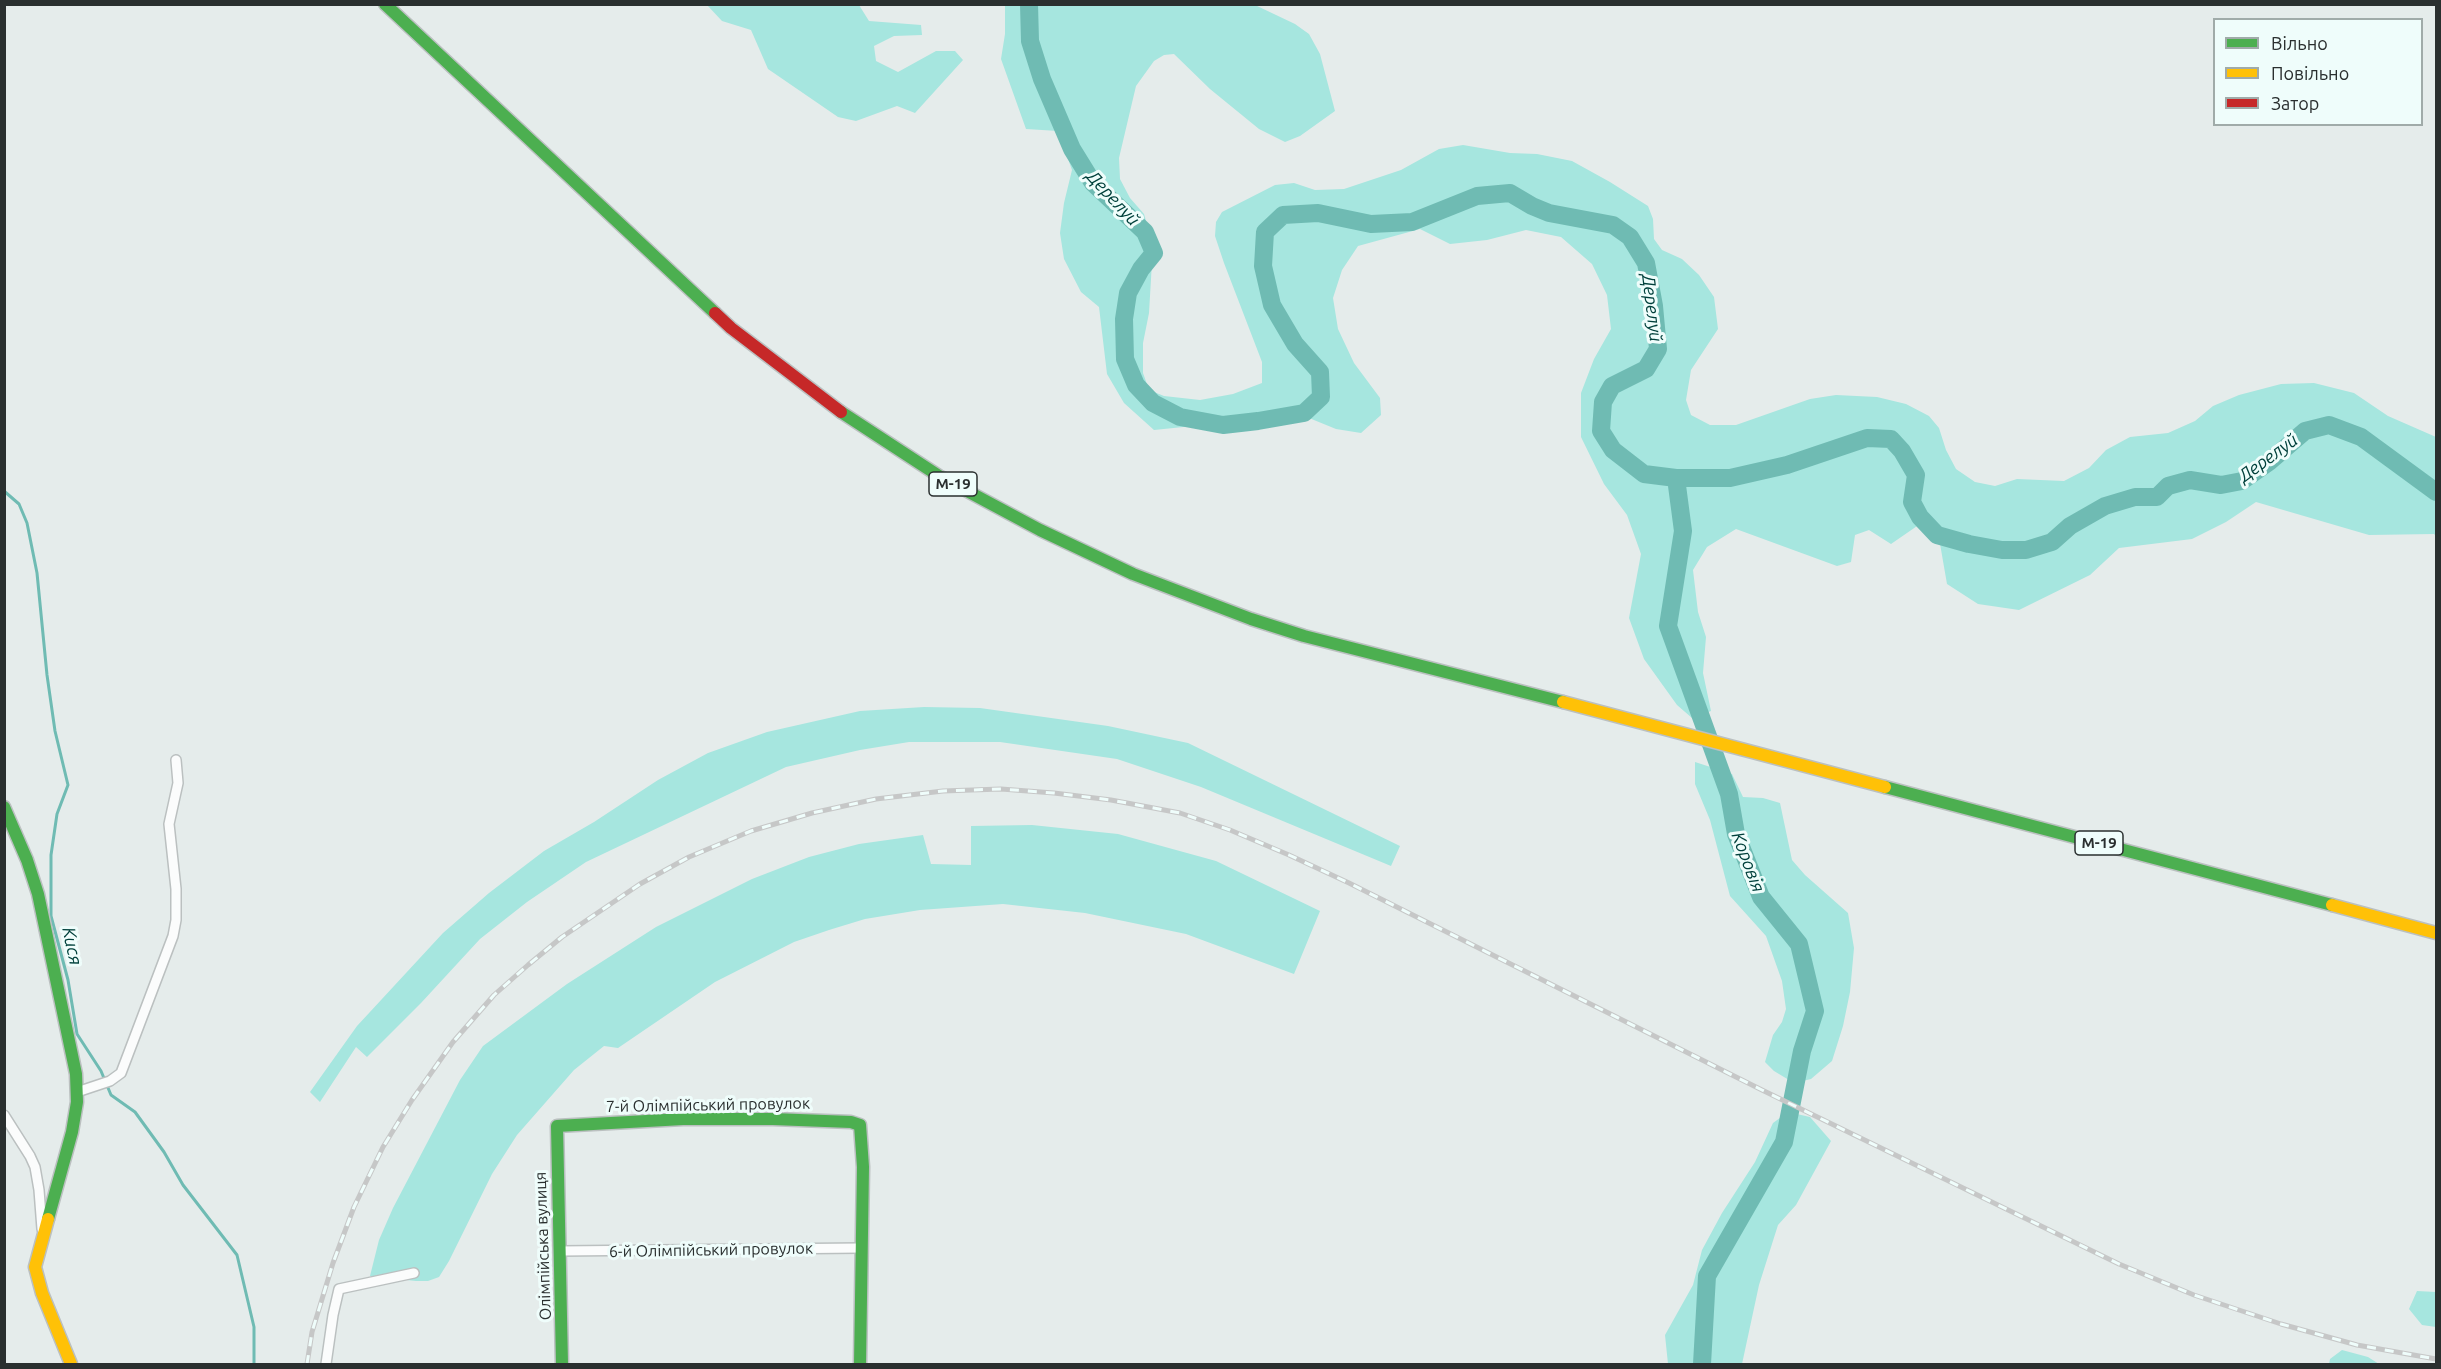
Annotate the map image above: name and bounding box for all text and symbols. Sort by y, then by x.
legend [2213,18,2423,126]
text: Вільно [2271,33,2328,53]
text: Повільно [2271,63,2349,83]
text: Затор [2271,93,2319,113]
water label: Дерелуй [1082,166,1144,230]
water label: Дерелуй [1637,273,1667,343]
water label: Дерелуй [2234,429,2302,487]
road number: М-19 [929,472,977,496]
water label: Коровія [1727,829,1769,895]
road number: М-19 [2075,831,2123,855]
water label: Кися [57,925,87,967]
street label: 7-й Олімпійський провулок [606,1094,810,1116]
street label: Олімпійська вулиця [531,1171,555,1321]
street label: 6-й Олімпійський провулок [609,1239,813,1261]

